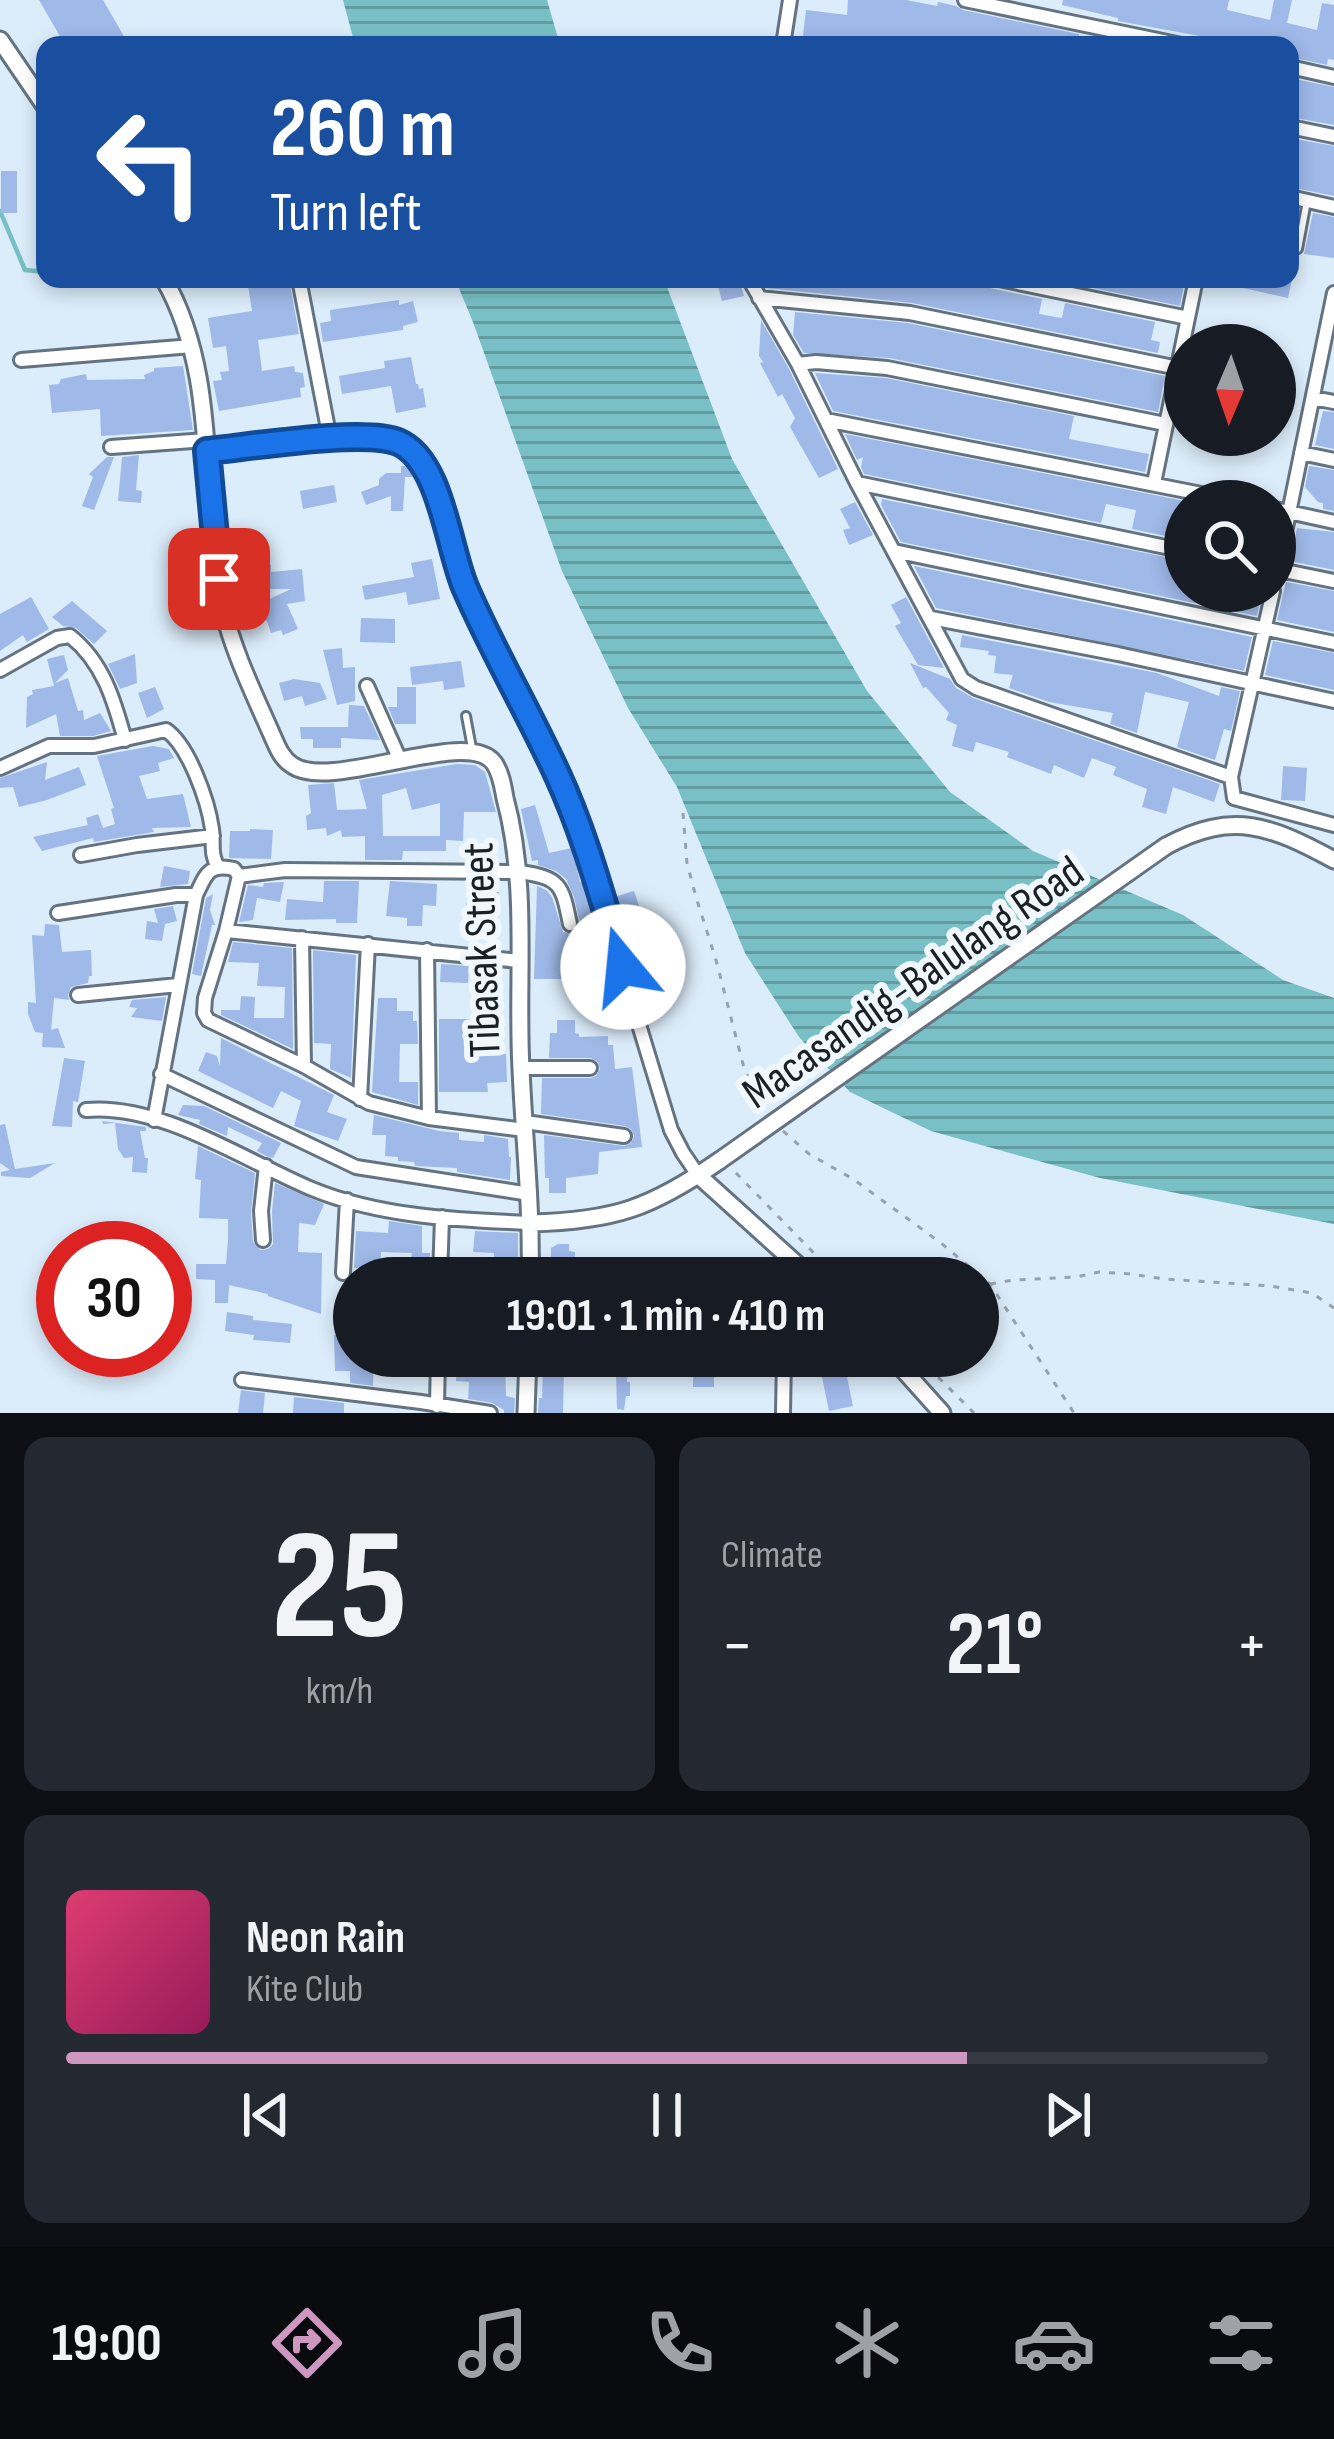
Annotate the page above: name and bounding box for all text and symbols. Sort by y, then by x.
text: 260 m [270,79,455,180]
icon: left [72,84,228,240]
text: Turn left [270,181,422,246]
north arrow [1164,324,1296,456]
map controls [1164,324,1296,612]
button: search [1164,480,1296,612]
pin [168,528,270,630]
icon: arrive [186,546,252,612]
street label: Tibasak Street [451,841,514,1058]
street label: Macasandig-Balulang Road [732,845,1095,1121]
position arrow [560,904,686,1030]
speed limit sign: 30 [36,1221,192,1377]
text: 19:01 · 1 min · 410 m [507,1289,825,1344]
text: 25 [271,1496,408,1683]
text: Climate [721,1532,823,1579]
text: 21° [946,1592,1043,1700]
text: − [721,1607,753,1686]
text: + [1236,1607,1268,1686]
text: km/h [306,1668,373,1715]
text: Neon Rain [246,1911,405,1966]
text: Kite Club [246,1966,363,2013]
icon: previous [233,2082,299,2148]
icon: pause [634,2082,700,2148]
icon: next [1035,2082,1101,2148]
icon: directions [265,2301,349,2385]
icon: music [451,2301,535,2385]
icon: phone [638,2301,722,2385]
icon: climate [825,2301,909,2385]
icon: car [1012,2301,1096,2385]
icon: filters [1199,2301,1283,2385]
text: 19:00 [51,2311,162,2376]

